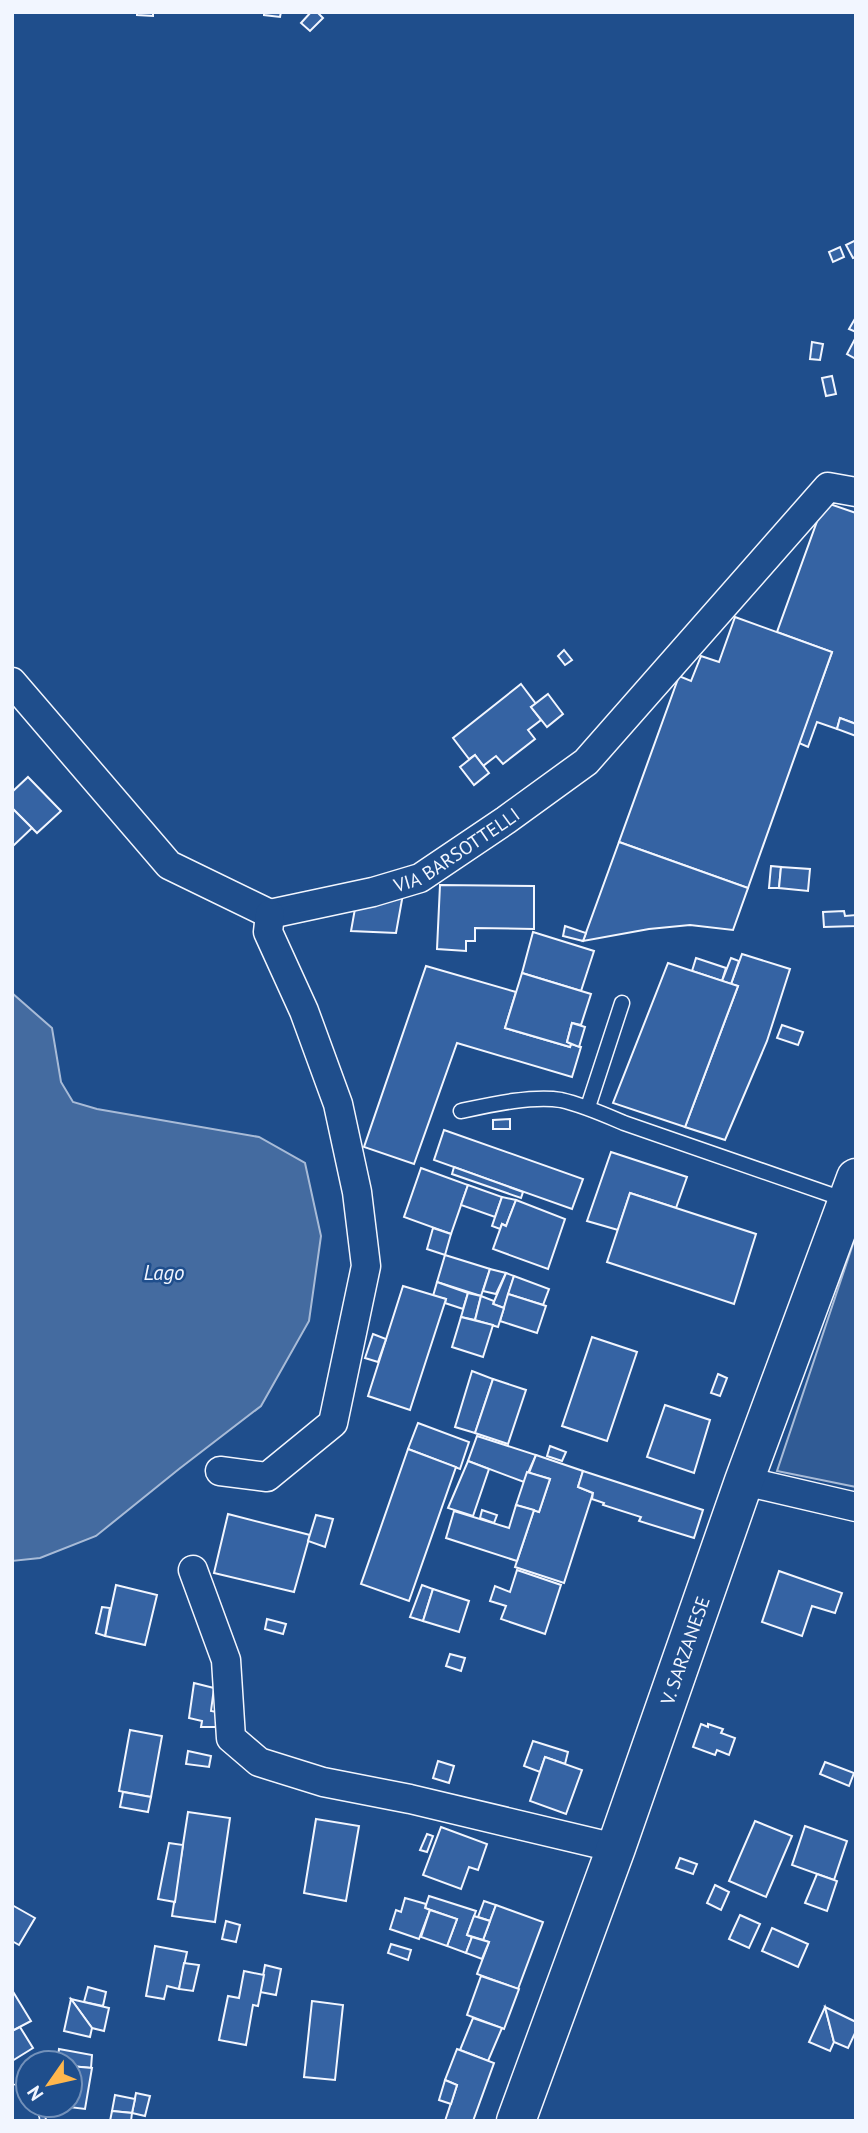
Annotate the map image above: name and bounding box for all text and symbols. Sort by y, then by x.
street label: VIA BARSOTTELLI [390,802,524,897]
water label: Lago [144,1259,184,1286]
street label: V. SARZANESE [655,1593,715,1709]
north arrow [14,2049,84,2119]
text: N [21,2082,48,2105]

